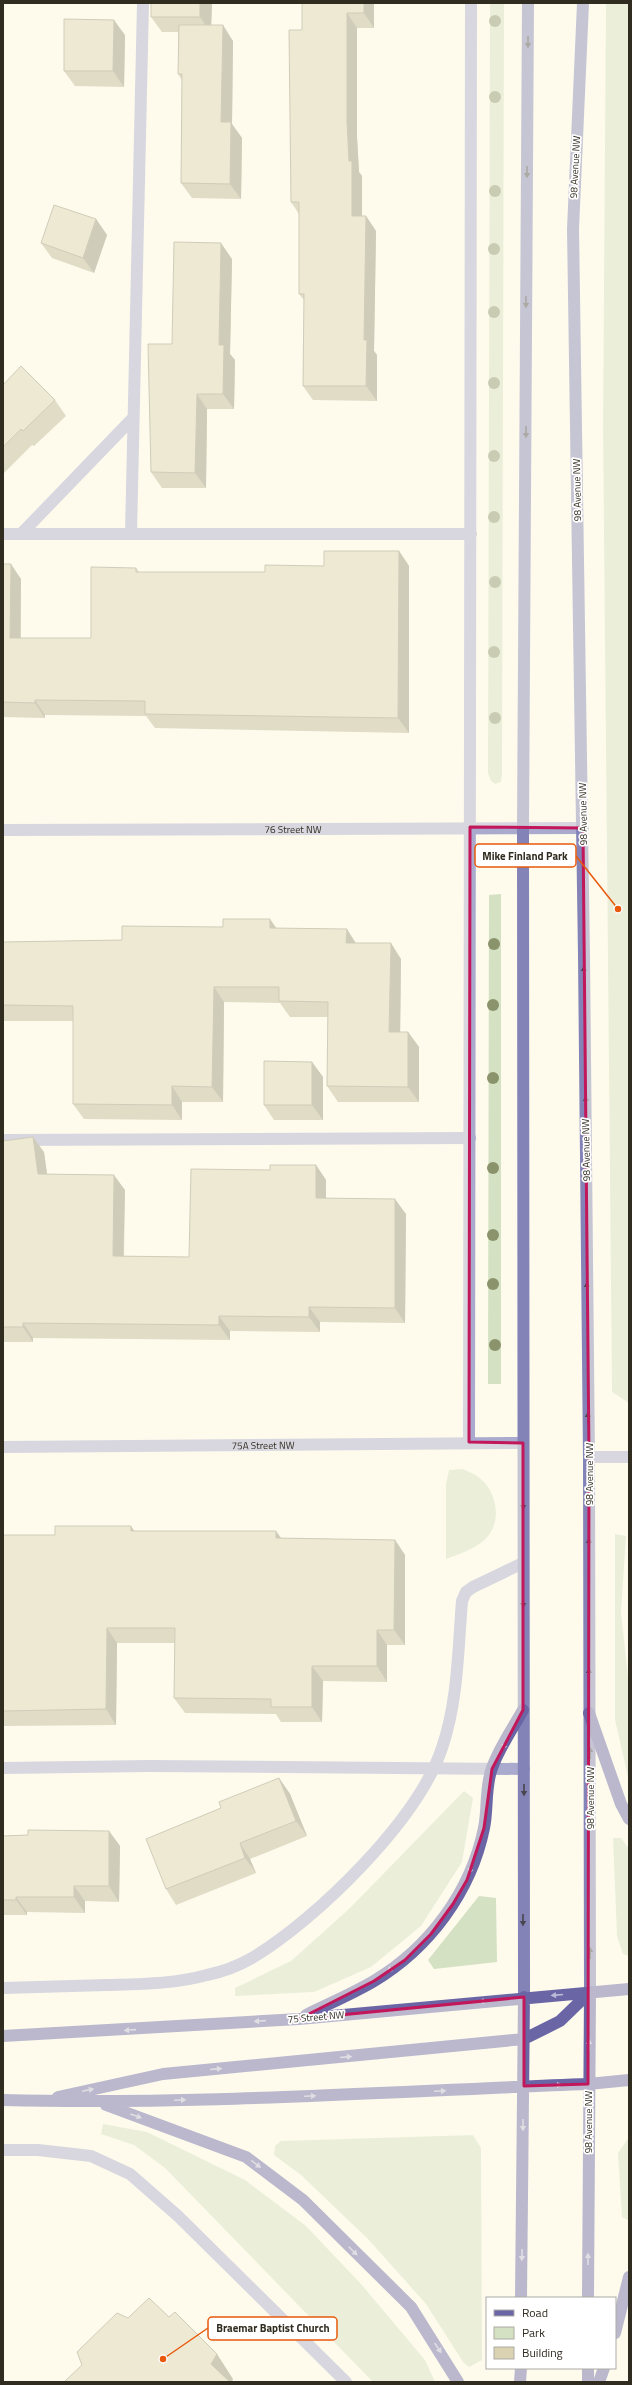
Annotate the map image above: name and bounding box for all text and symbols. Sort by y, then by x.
one-way arrow [525,36,531,49]
street label: 98 Avenue NW [566,135,584,199]
one-way arrow [524,166,530,179]
one-way arrow [523,296,529,309]
one-way arrow [523,426,529,439]
street label: 98 Avenue NW [569,458,585,521]
street label: 98 Avenue NW [575,782,591,845]
street label: 76 Street NW [264,821,322,837]
callout: Mike Finland Park [475,844,576,867]
text: Mike Finland Park [482,848,568,864]
one-way arrow [581,965,587,978]
one-way arrow [583,1095,589,1108]
street label: 98 Avenue NW [578,1118,594,1181]
one-way arrow [584,1281,590,1294]
one-way arrow [585,1412,592,1424]
street label: 75A Street NW [231,1437,295,1453]
street label: 98 Avenue NW [582,1443,597,1505]
one-way arrow [520,1498,526,1511]
one-way arrow [586,1537,592,1550]
one-way arrow [520,1596,526,1609]
one-way arrow [586,1667,592,1680]
one-way arrow [502,1738,508,1750]
one-way arrow [587,1746,593,1759]
street label: 98 Avenue NW [583,1767,598,1829]
one-way arrow [521,1784,527,1797]
one-way arrow [468,1862,474,1874]
one-way arrow [520,1914,526,1927]
one-way arrow [587,1946,593,1959]
one-way arrow [386,1965,398,1972]
one-way arrow [551,1991,563,1998]
one-way arrow [479,1997,491,2004]
street label: 75 Street NW [287,2007,345,2027]
one-way arrow [254,2018,266,2025]
one-way arrow [124,2026,136,2033]
one-way arrow [586,2038,592,2051]
one-way arrow [340,2053,352,2060]
one-way arrow [210,2066,222,2072]
one-way arrow [550,2082,562,2089]
one-way arrow [82,2087,94,2093]
one-way arrow [434,2088,447,2094]
street label: 98 Avenue NW [581,2091,596,2153]
one-way arrow [304,2093,316,2100]
one-way arrow [174,2097,187,2103]
one-way arrow [130,2113,142,2119]
one-way arrow [520,2119,526,2132]
one-way arrow [250,2160,261,2169]
one-way arrow [348,2246,358,2256]
one-way arrow [519,2249,525,2262]
one-way arrow [585,2252,591,2265]
legend [486,2297,616,2369]
text: Road [522,2303,548,2322]
callout: Braemar Baptist Church [208,2317,337,2340]
text: Braemar Baptist Church [216,2320,330,2336]
text: Park [522,2323,545,2342]
one-way arrow [434,2343,442,2353]
text: Building [522,2343,563,2362]

